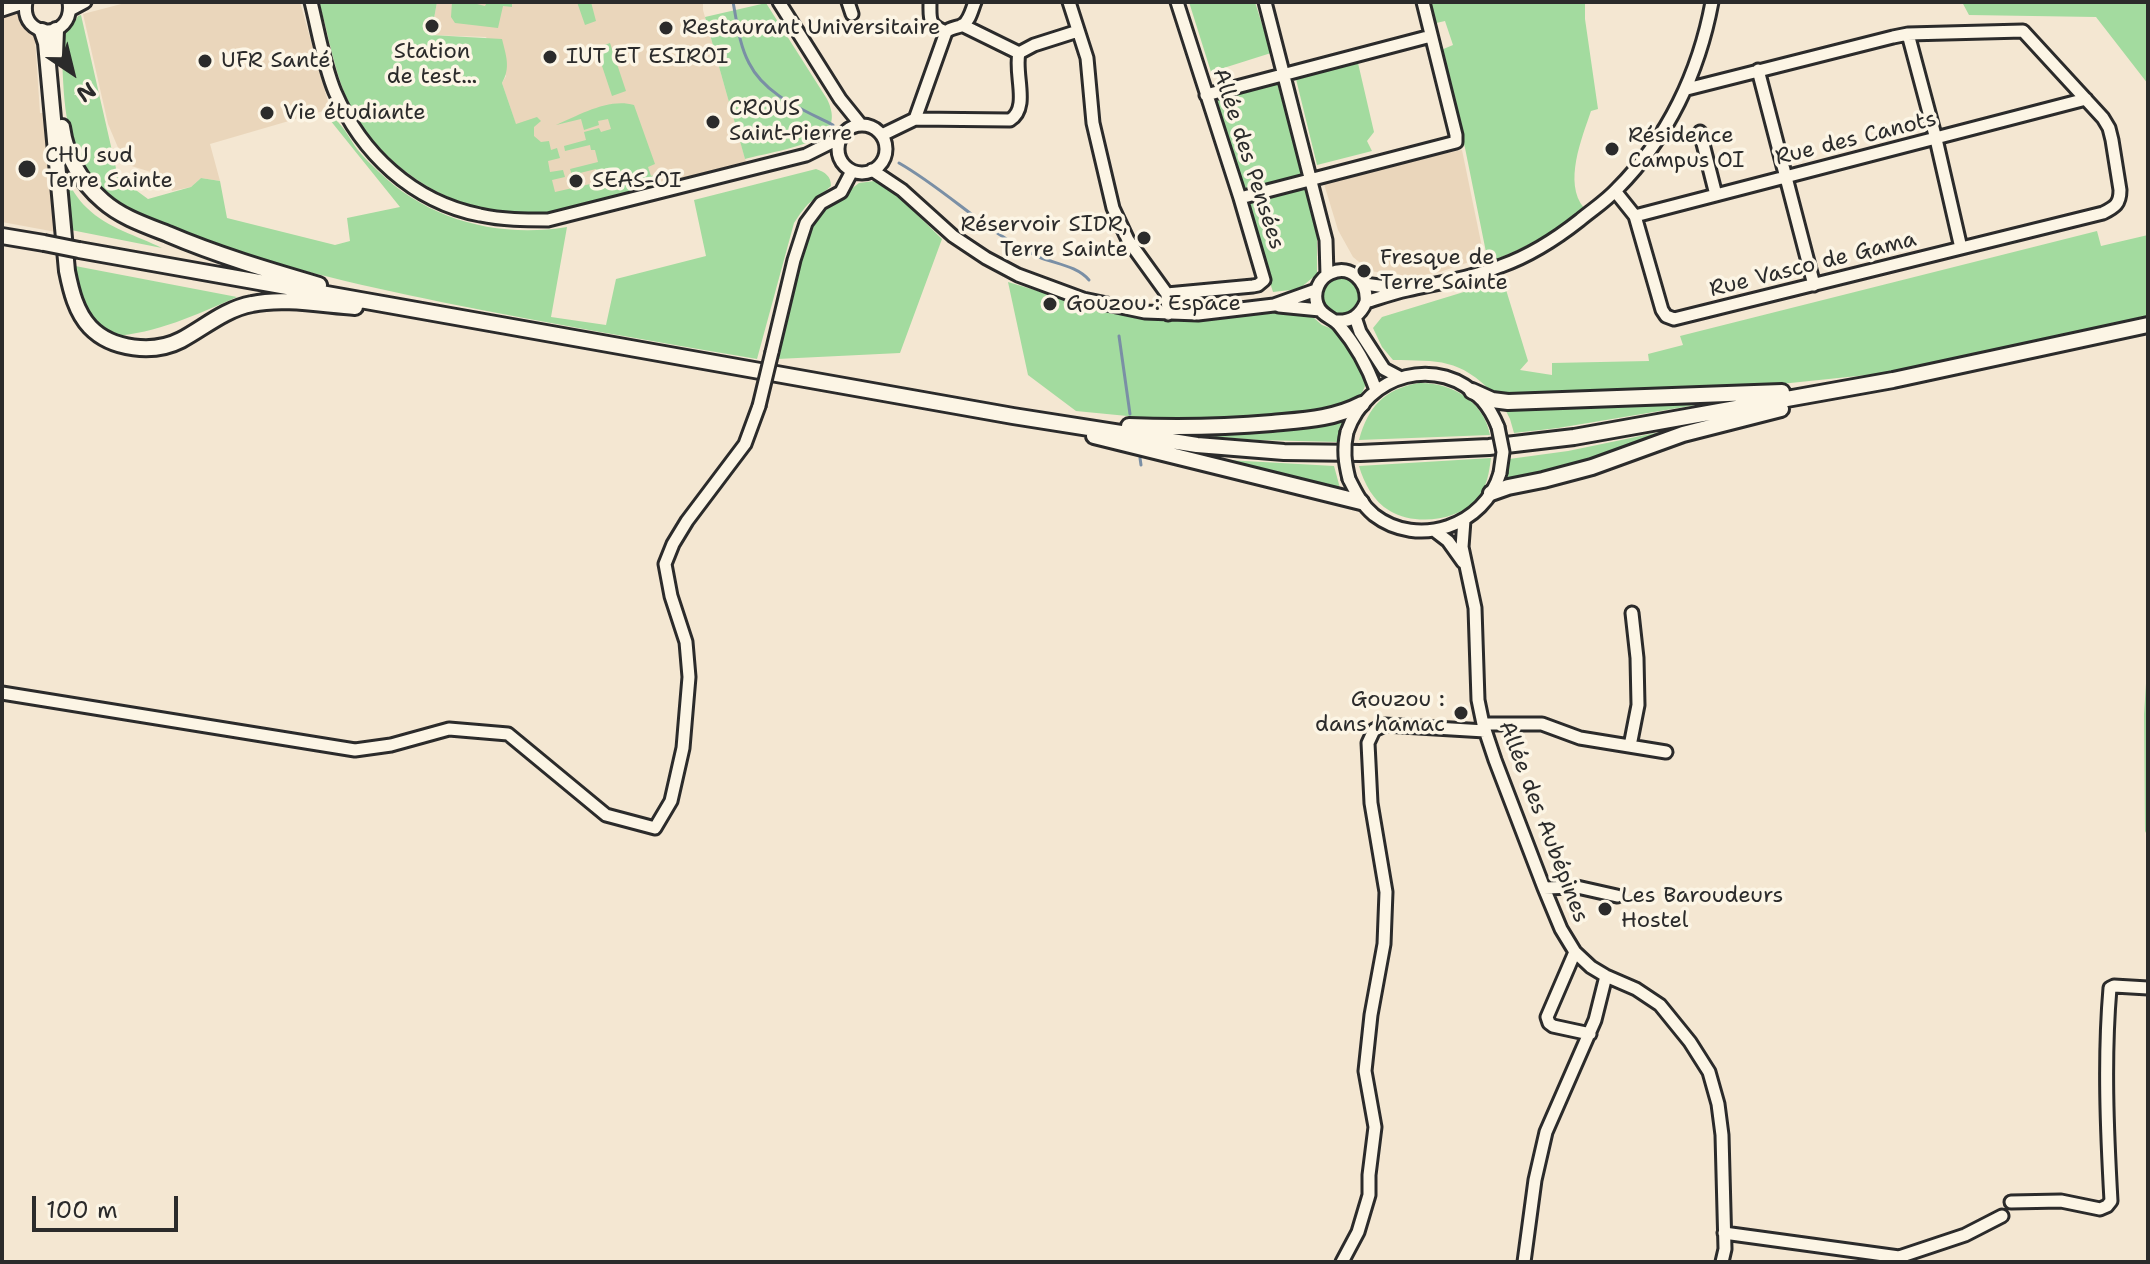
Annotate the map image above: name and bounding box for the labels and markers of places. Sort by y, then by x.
place label: Restaurant Universitaire [682,15,941,41]
marker: Station de test... [423,17,441,35]
marker: Restaurant Universitaire [657,19,675,37]
place label: Station de test... [387,39,477,90]
place label: IUT ET ESIROI [566,44,728,70]
place label: UFR Santé [221,48,331,74]
marker: IUT ET ESIROI [541,48,559,66]
marker: UFR Santé [196,52,214,70]
place label: CROUS Saint-Pierre [729,96,852,148]
place label: Vie étudiante [283,100,426,126]
marker: Vie étudiante [258,104,276,122]
marker: CROUS Saint-Pierre [704,113,722,131]
place label: Résidence Campus OI [1628,123,1744,174]
marker: Résidence Campus OI [1603,140,1621,158]
place label: CHU sud Terre Sainte [45,143,173,194]
marker: CHU sud Terre Sainte [16,158,38,180]
place label: SEAS-OI [592,168,681,194]
marker: SEAS-OI [567,172,585,190]
place label: Réservoir SIDR, Terre Sainte [960,212,1128,264]
marker: Réservoir SIDR, Terre Sainte [1135,229,1153,247]
place label: Fresque de Terre Sainte [1380,245,1508,296]
marker: Fresque de Terre Sainte [1355,262,1373,280]
place label: Gouzou : Espace [1066,291,1241,317]
marker: Gouzou : Espace [1041,295,1059,313]
place label: Gouzou : dans hamac [1315,687,1445,738]
marker: Gouzou : dans hamac [1452,704,1470,722]
place label: Les Baroudeurs Hostel [1621,883,1783,934]
marker: Les Baroudeurs Hostel [1596,900,1614,918]

